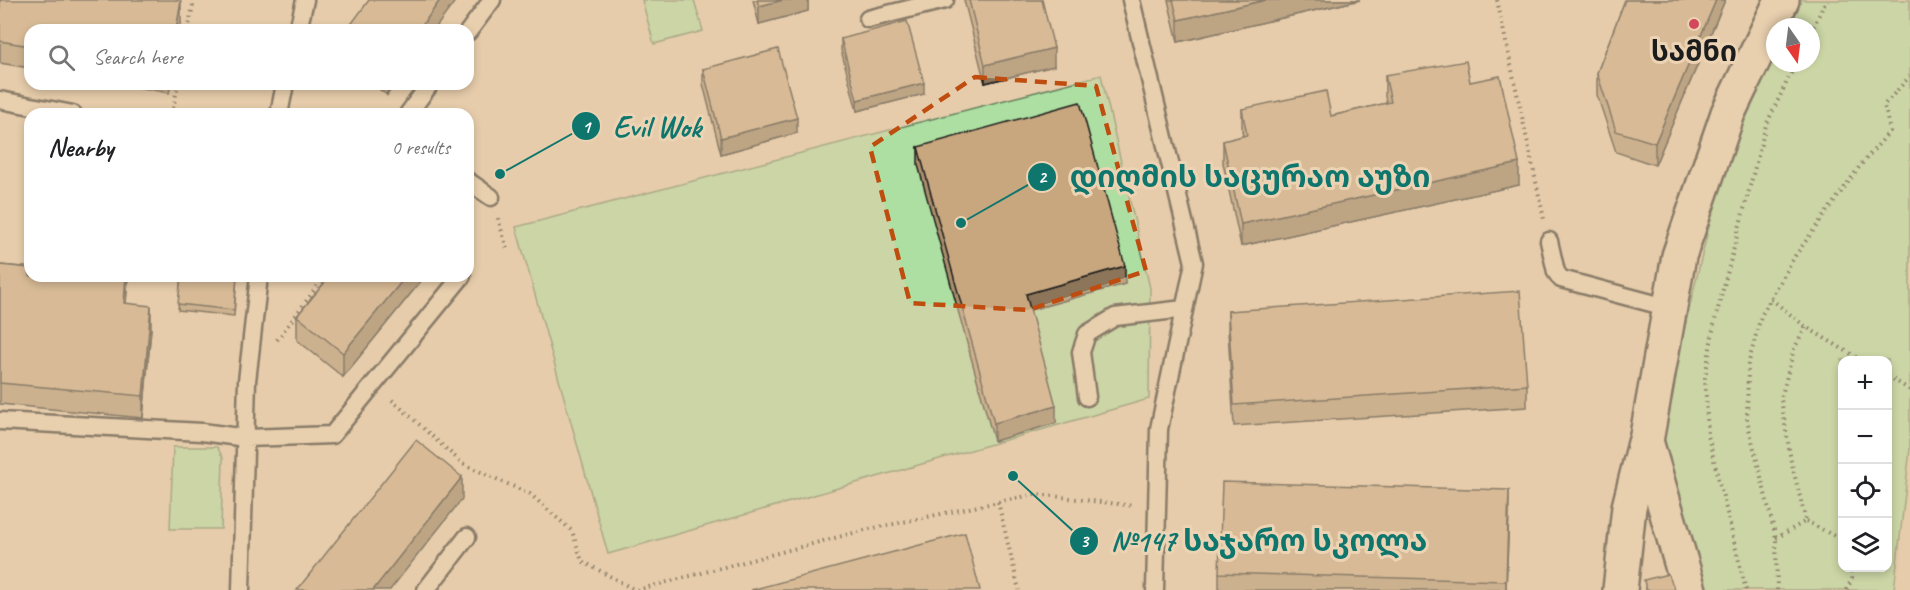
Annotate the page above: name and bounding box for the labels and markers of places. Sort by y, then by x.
marker: სამნი [1687,17,1701,31]
place label: სამნი [1651,34,1737,69]
callout: Evil Wok [571,102,713,150]
callout: დიღმის საცურაო აუზი [1027,153,1442,201]
callout: №147 საჯარო სკოლა [1069,517,1439,565]

